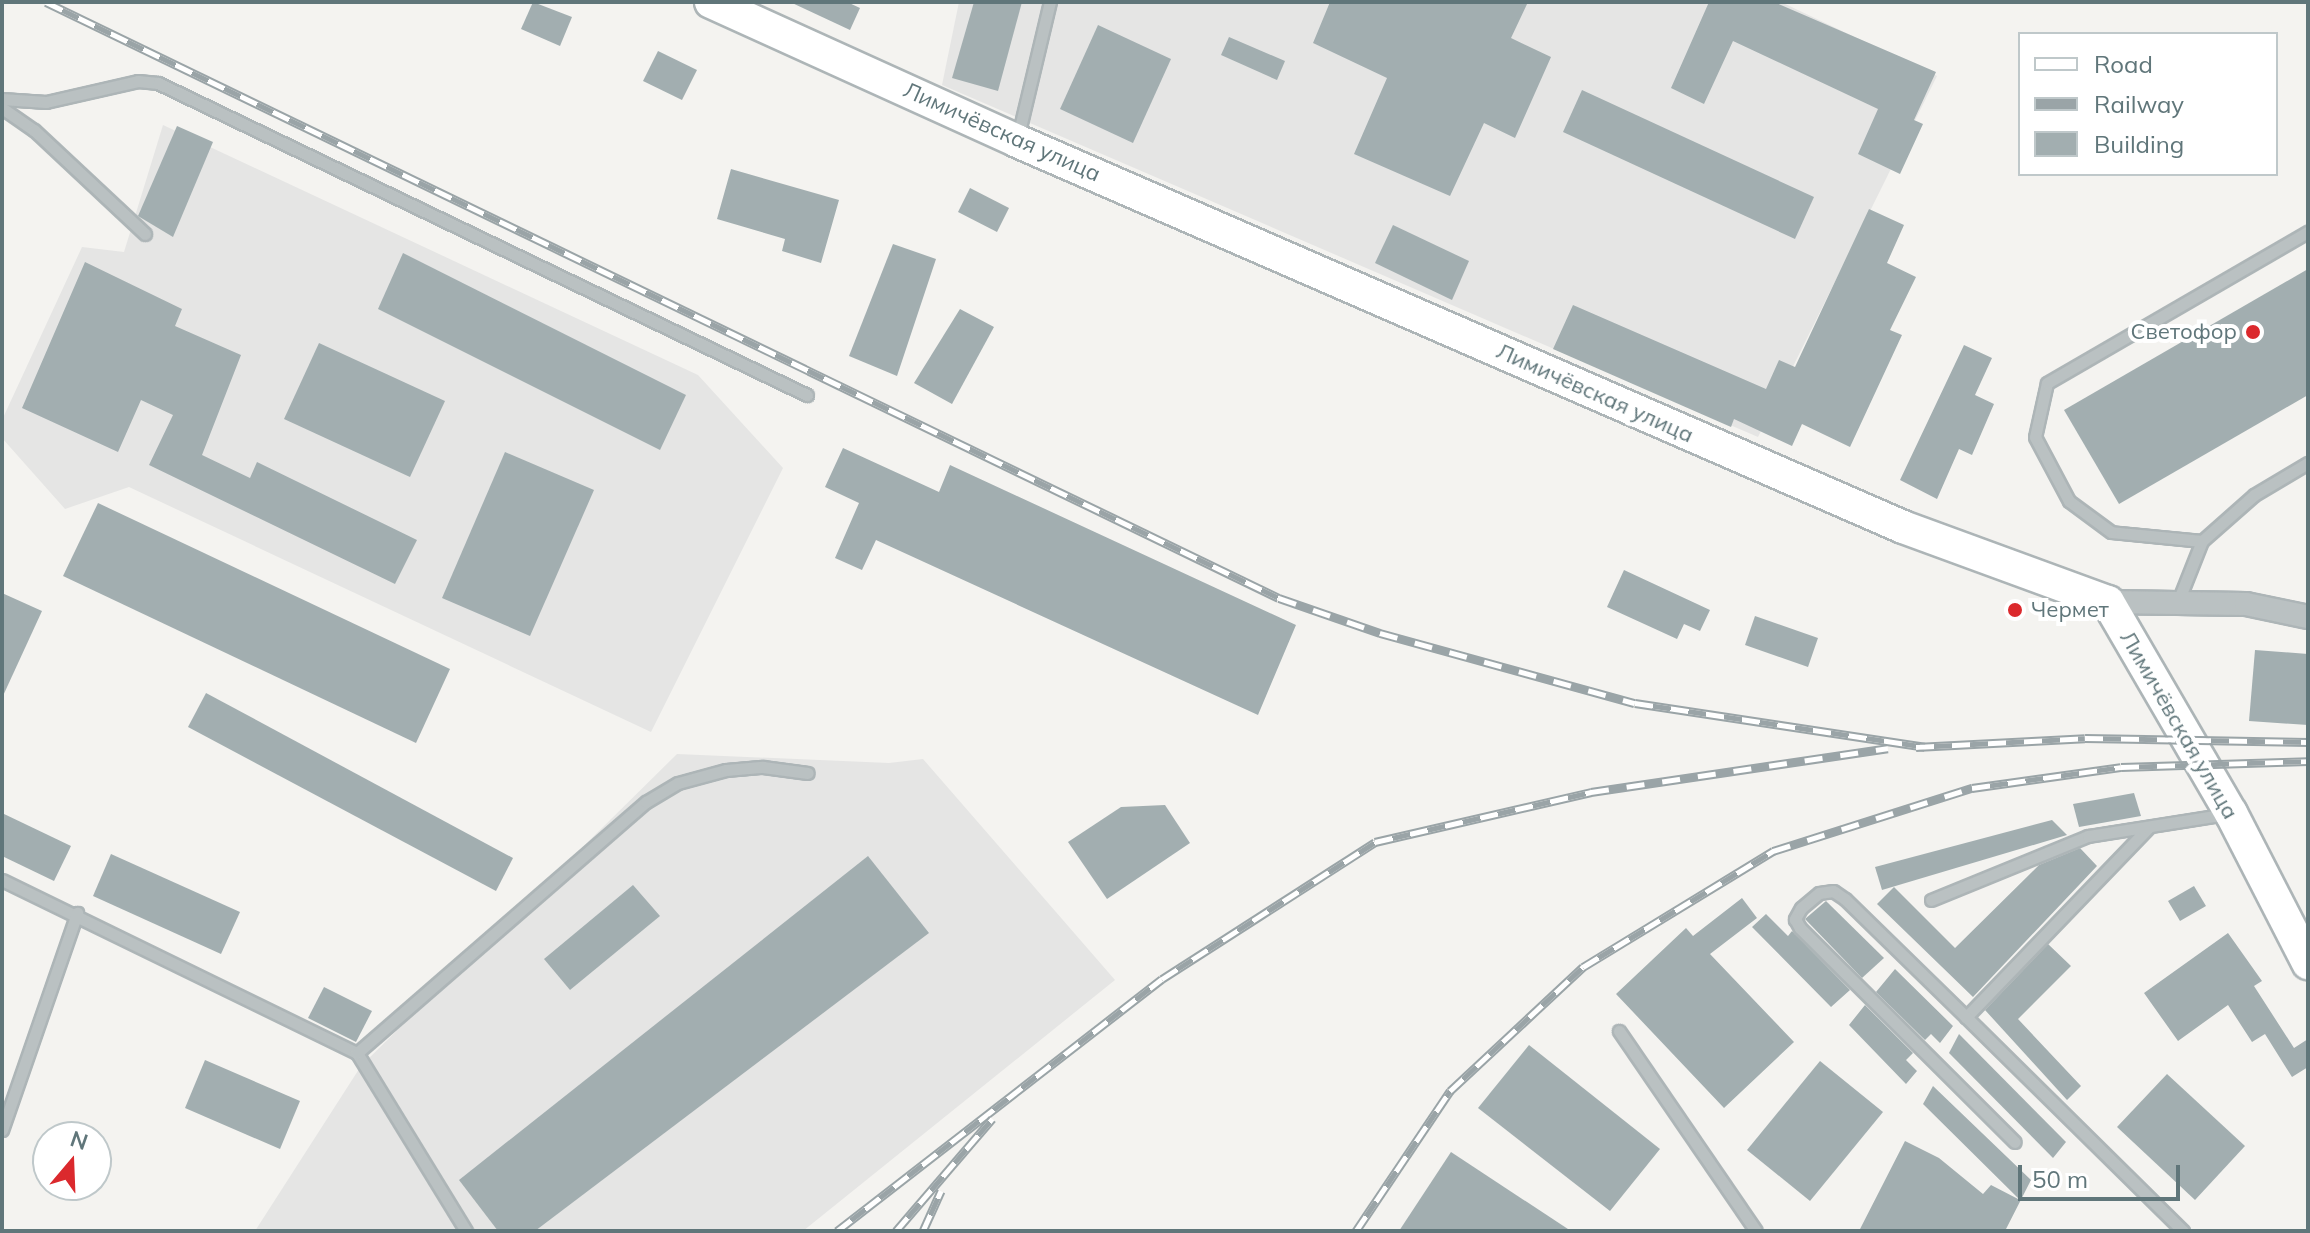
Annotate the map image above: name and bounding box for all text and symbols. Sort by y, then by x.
legend [2018,32,2278,176]
text: Road [2094,49,2153,79]
street label: Лимичёвская улица [899,77,1105,187]
text: Railway [2094,89,2184,119]
text: Building [2094,129,2184,159]
place label: Светофор [2131,319,2237,345]
marker: Светофор [2244,323,2262,341]
street label: Лимичёвская улица [1492,338,1698,448]
place label: Чермет [2031,597,2109,623]
marker: Чермет [2006,601,2024,619]
street label: Лимичёвская улица [2114,626,2244,824]
north arrow [32,1121,112,1201]
text: N [67,1124,92,1156]
scale bar [2022,1149,2184,1199]
text: 50 m [2032,1164,2088,1194]

